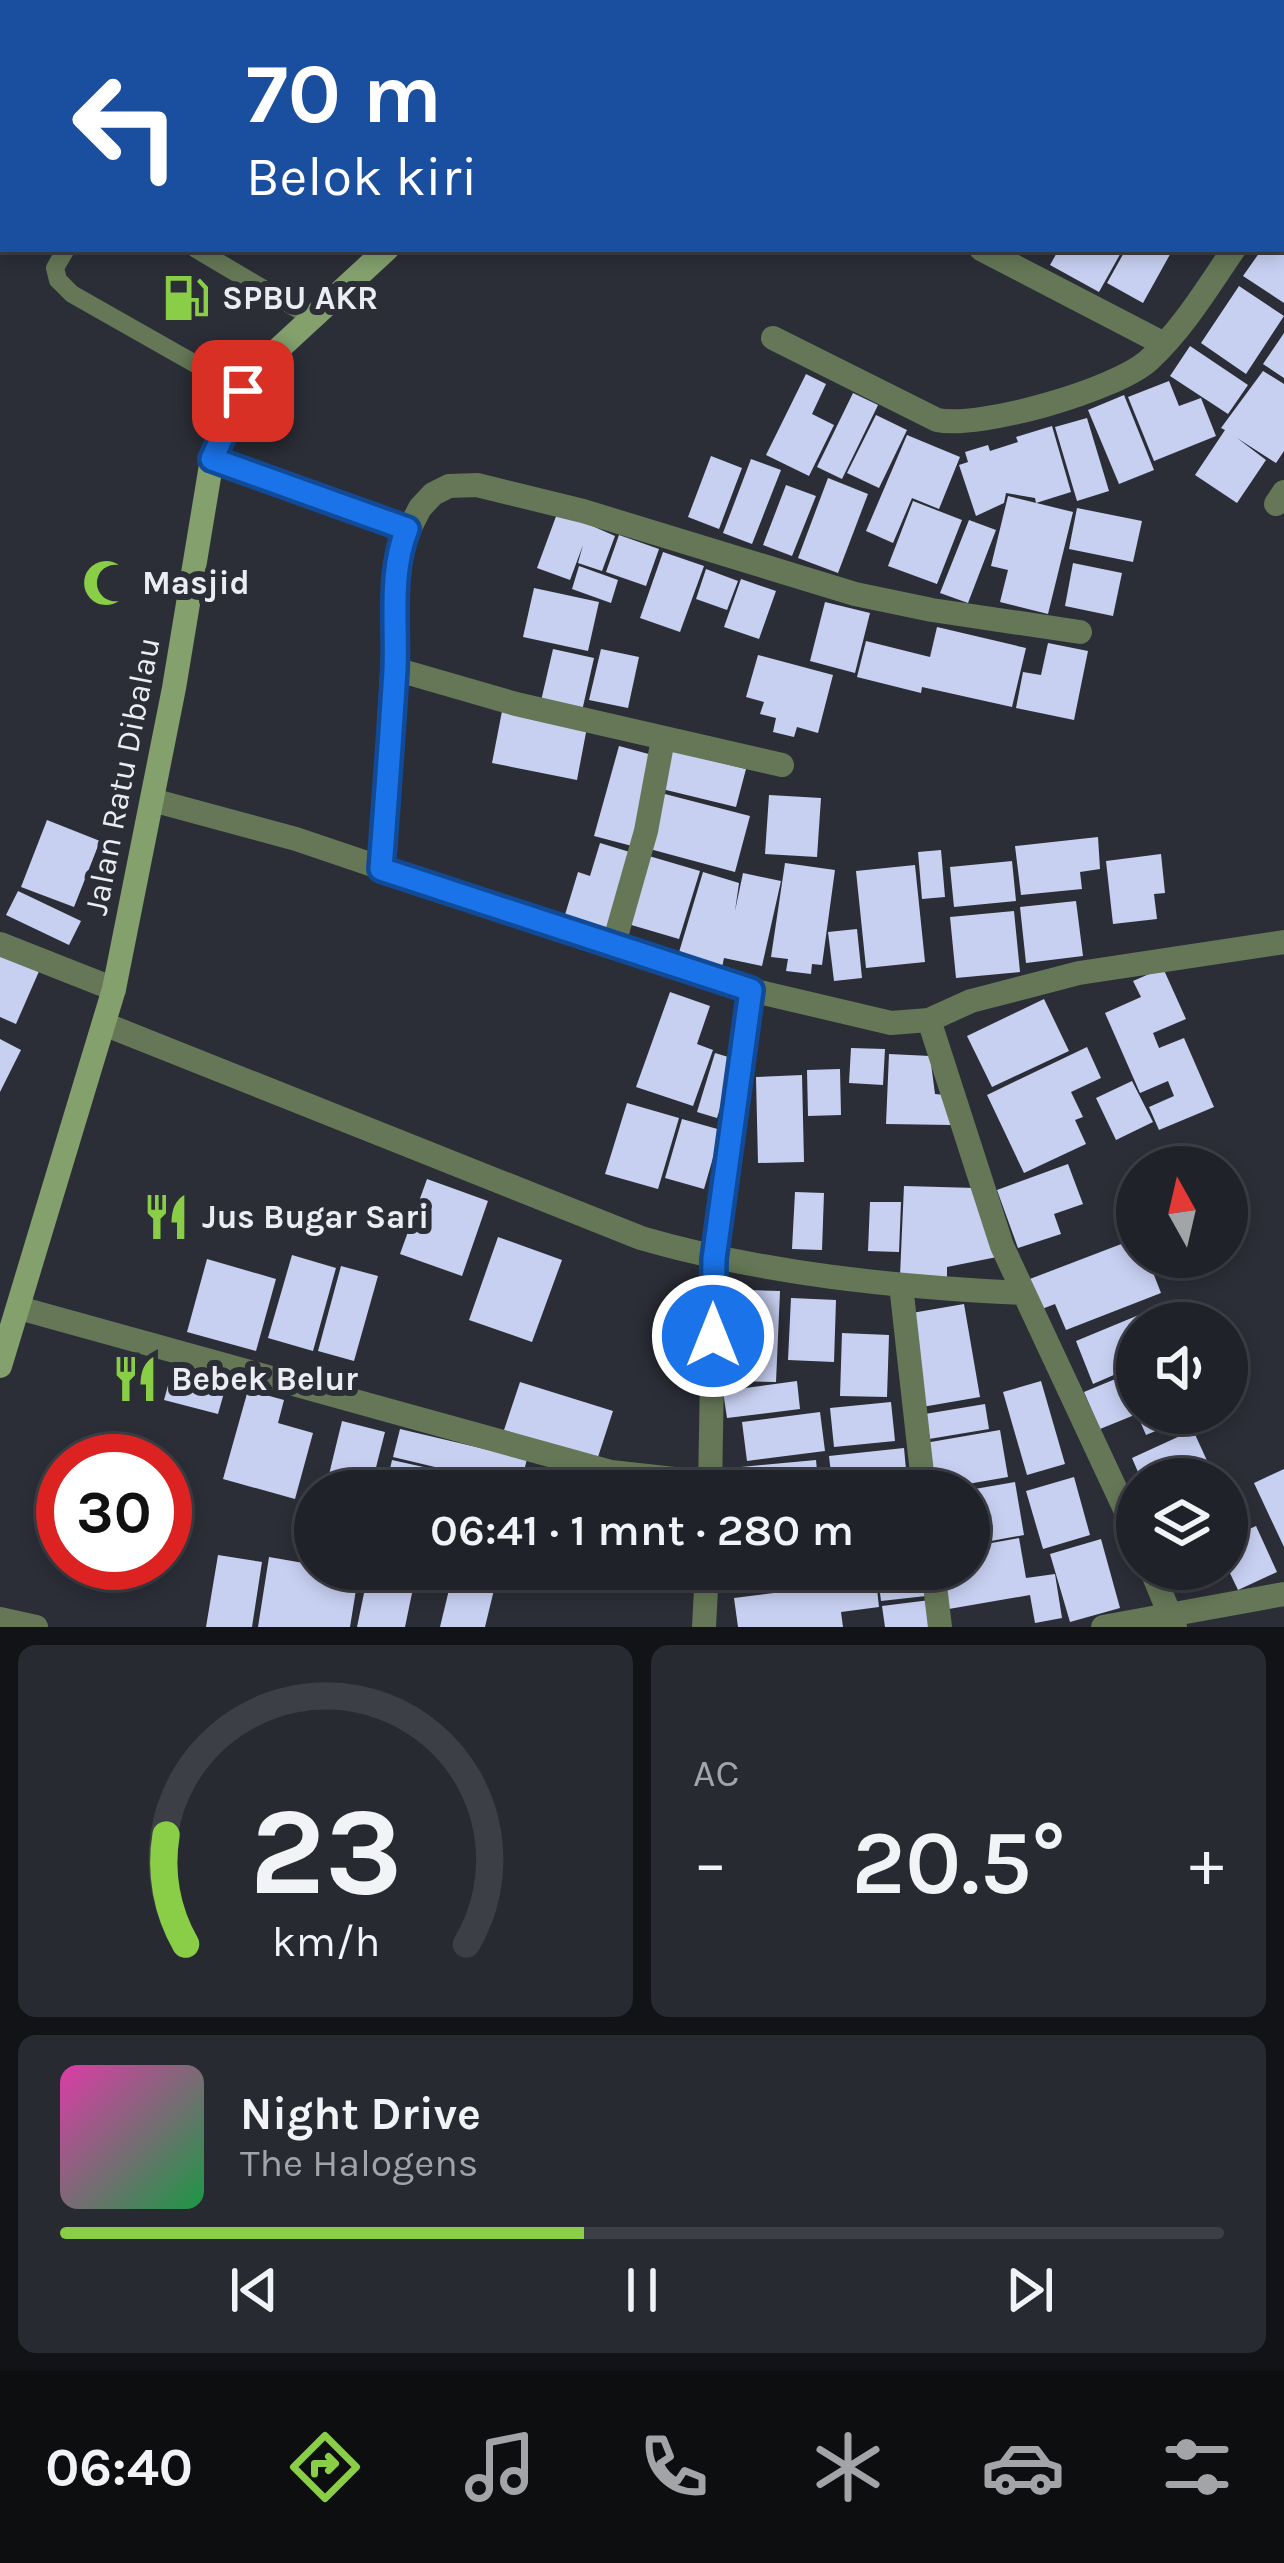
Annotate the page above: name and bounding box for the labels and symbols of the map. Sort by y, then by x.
fuel station icon: SPBU AKR [161,273,211,323]
place label: SPBU AKR [222,279,378,317]
pin [192,340,294,442]
mosque icon: Masjid [81,558,131,608]
place label: Masjid [142,564,250,602]
street label: Jalan Ratu Dibalau [76,634,168,918]
north arrow [1116,1146,1248,1278]
restaurant icon: Jus Bugar Sari [141,1192,191,1242]
place label: Jus Bugar Sari [202,1198,429,1236]
position arrow [650,1273,776,1399]
restaurant icon: Bebek Belur [110,1354,160,1404]
place label: Bebek Belur [171,1360,358,1398]
speed limit sign: 30 [36,1434,192,1590]

